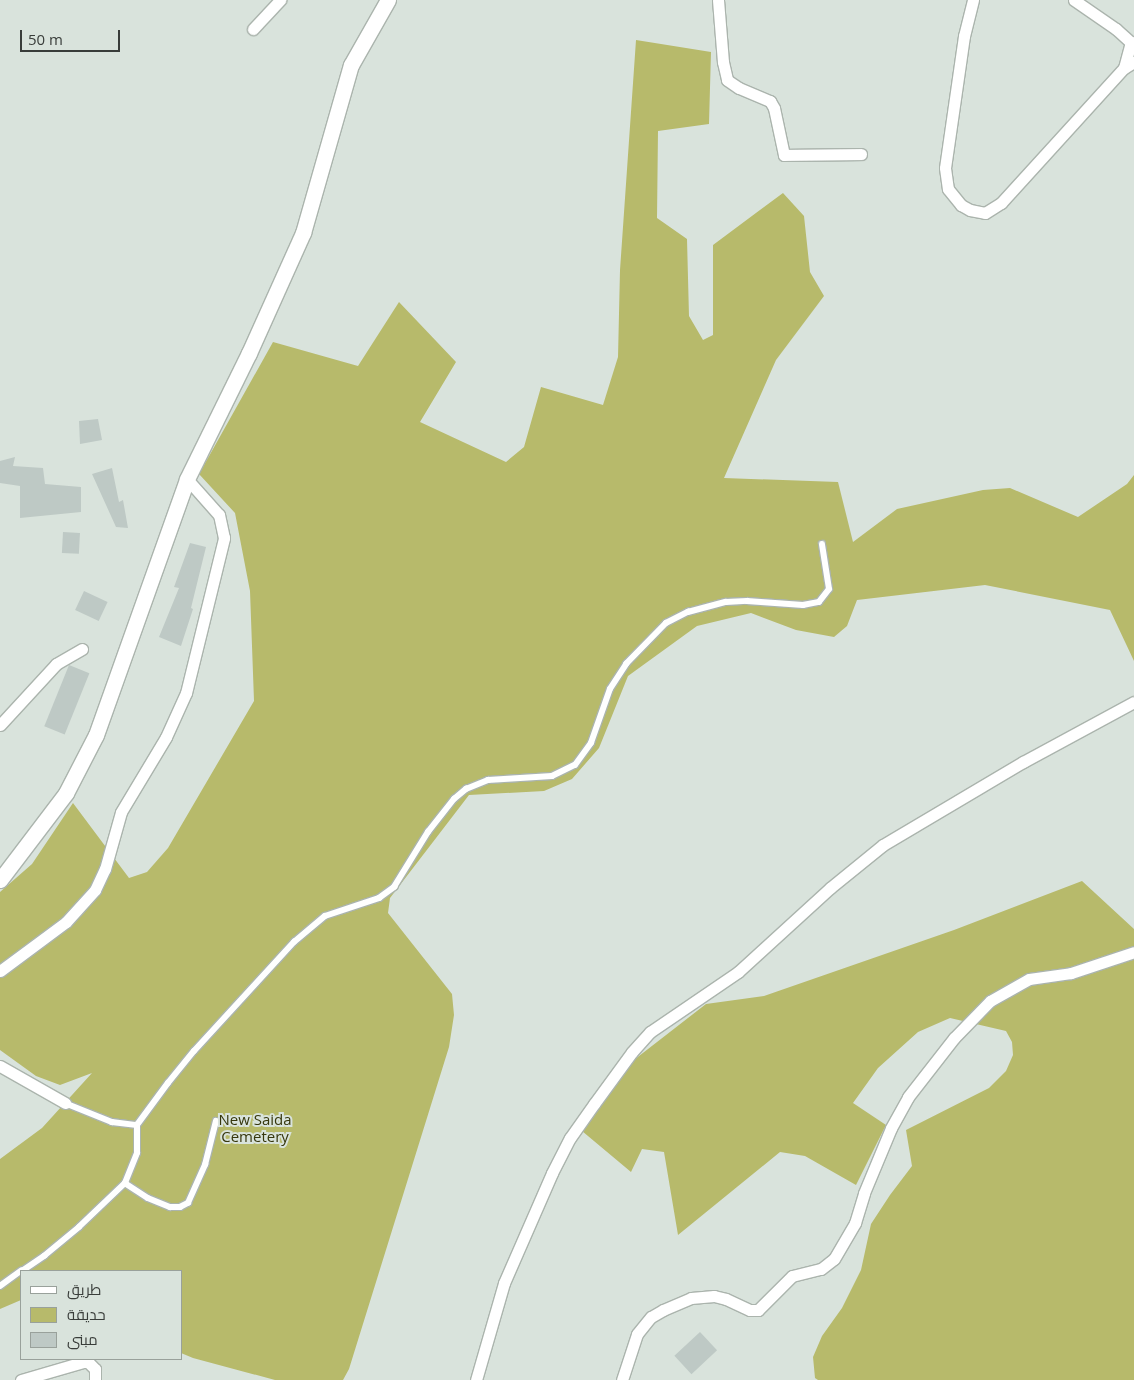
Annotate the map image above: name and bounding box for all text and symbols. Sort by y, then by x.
scale bar [22,20,122,52]
text: 50 m [28,29,63,49]
park label: New Saida Cemetery [218,1110,292,1145]
legend [20,1270,182,1360]
text: طريق [67,1279,101,1299]
text: حديقة [67,1304,106,1324]
text: مبنى [67,1329,98,1349]

